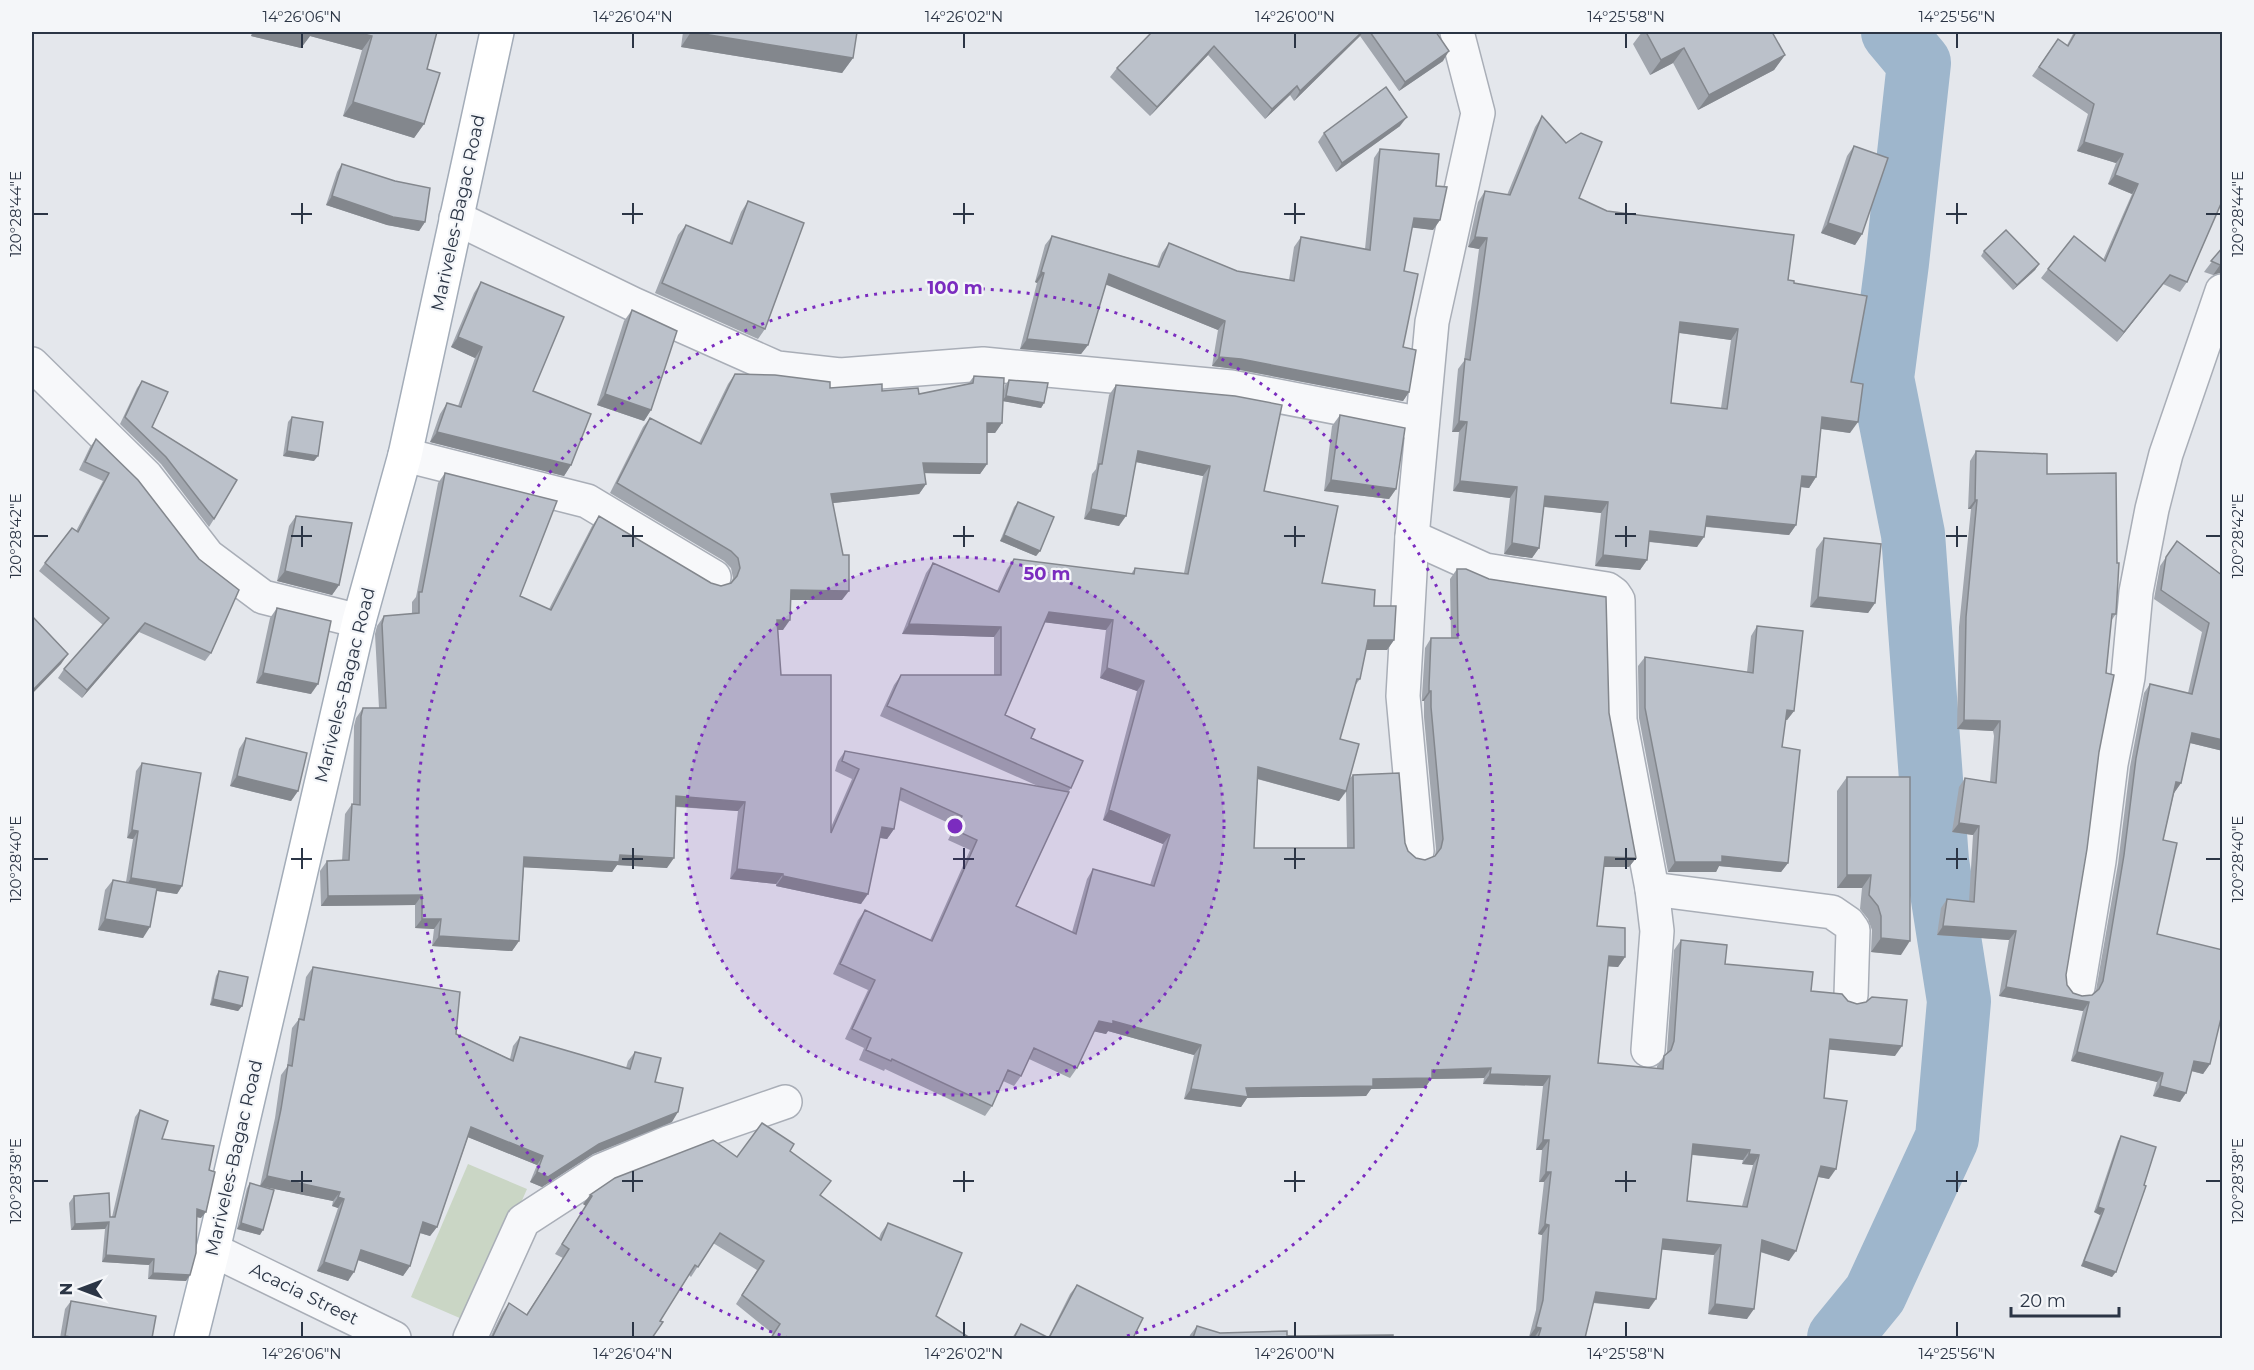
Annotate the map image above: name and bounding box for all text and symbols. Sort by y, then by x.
text: 14°26'06"N [262,7,342,26]
text: 14°26'04"N [593,7,673,26]
text: 14°26'02"N [925,7,1003,26]
text: 14°26'00"N [1255,7,1335,26]
text: 14°25'58"N [1587,7,1665,26]
text: 14°25'56"N [1918,7,1996,26]
street label: Mariveles-Bagac Road [426,113,490,313]
text: 120°28'44"E [6,171,25,257]
text: 120°28'44"E [2228,171,2247,257]
text: 100 m [927,277,983,299]
text: 120°28'42"E [6,493,25,579]
text: 120°28'42"E [2228,493,2247,579]
text: 50 m [1024,563,1070,585]
street label: Mariveles-Bagac Road [310,585,380,785]
text: 120°28'40"E [6,816,25,902]
centre of rings [945,816,965,836]
text: 120°28'40"E [2228,816,2247,902]
street label: Mariveles-Bagac Road [201,1058,267,1258]
text: 120°28'38"E [6,1138,25,1224]
text: 120°28'38"E [2228,1138,2247,1224]
street label: Acacia Street [246,1258,362,1330]
north arrow [51,1259,111,1319]
scale bar [2011,1280,2119,1318]
text: N [57,1283,76,1295]
text: 20 m [2020,1290,2066,1312]
text: 14°26'06"N [262,1344,342,1363]
text: 14°26'04"N [593,1344,673,1363]
text: 14°26'02"N [925,1344,1003,1363]
text: 14°26'00"N [1255,1344,1335,1363]
text: 14°25'58"N [1587,1344,1665,1363]
text: 14°25'56"N [1918,1344,1996,1363]

